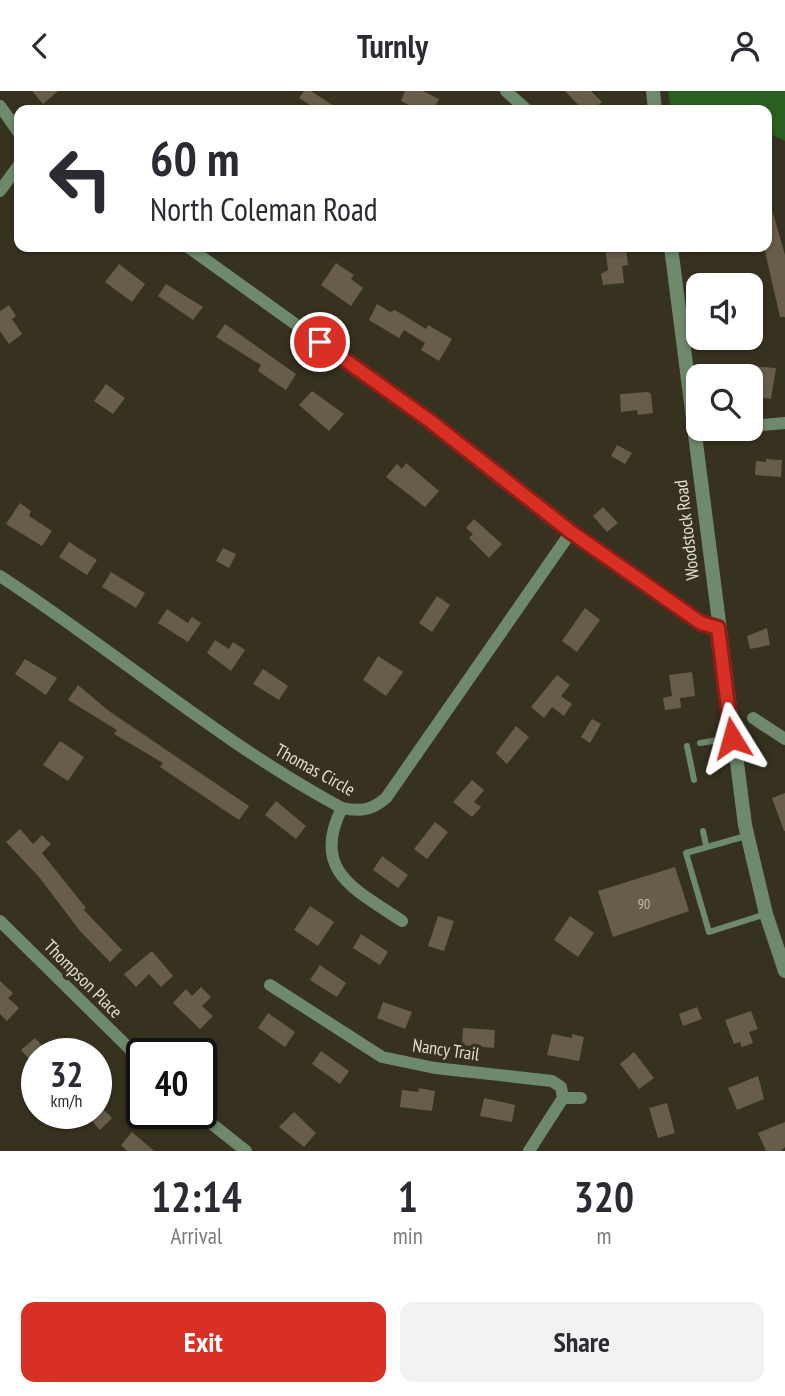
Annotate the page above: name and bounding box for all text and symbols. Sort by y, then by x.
text: Turnly [357,25,428,67]
icon: back [21,27,59,65]
icon: person [726,27,764,65]
text: 60 m [150,126,239,190]
icon: left [35,133,126,224]
text: North Coleman Road [150,188,378,230]
map controls [686,273,763,441]
button: sound [686,273,763,350]
pin [290,312,350,372]
icon: arrive [301,323,339,361]
button: search [686,364,763,441]
street label: Woodstock Road [669,479,704,582]
position arrow [695,701,769,775]
street label: Thomas Circle [271,738,359,801]
house number: 90 [638,895,650,913]
street label: Thompson Place [39,934,128,1023]
street label: Nancy Trail [411,1033,482,1066]
speed limit sign: 40 [126,1038,217,1129]
text: 32 [50,1051,83,1097]
text: km/h [51,1089,82,1112]
text: 12:14 [151,1169,242,1224]
text: 1 [398,1169,418,1224]
text: 320 [574,1169,634,1224]
text: Arrival [170,1221,222,1250]
text: min [393,1221,423,1250]
text: m [596,1221,611,1250]
button: Exit [21,1302,386,1382]
button: Share [400,1302,764,1382]

